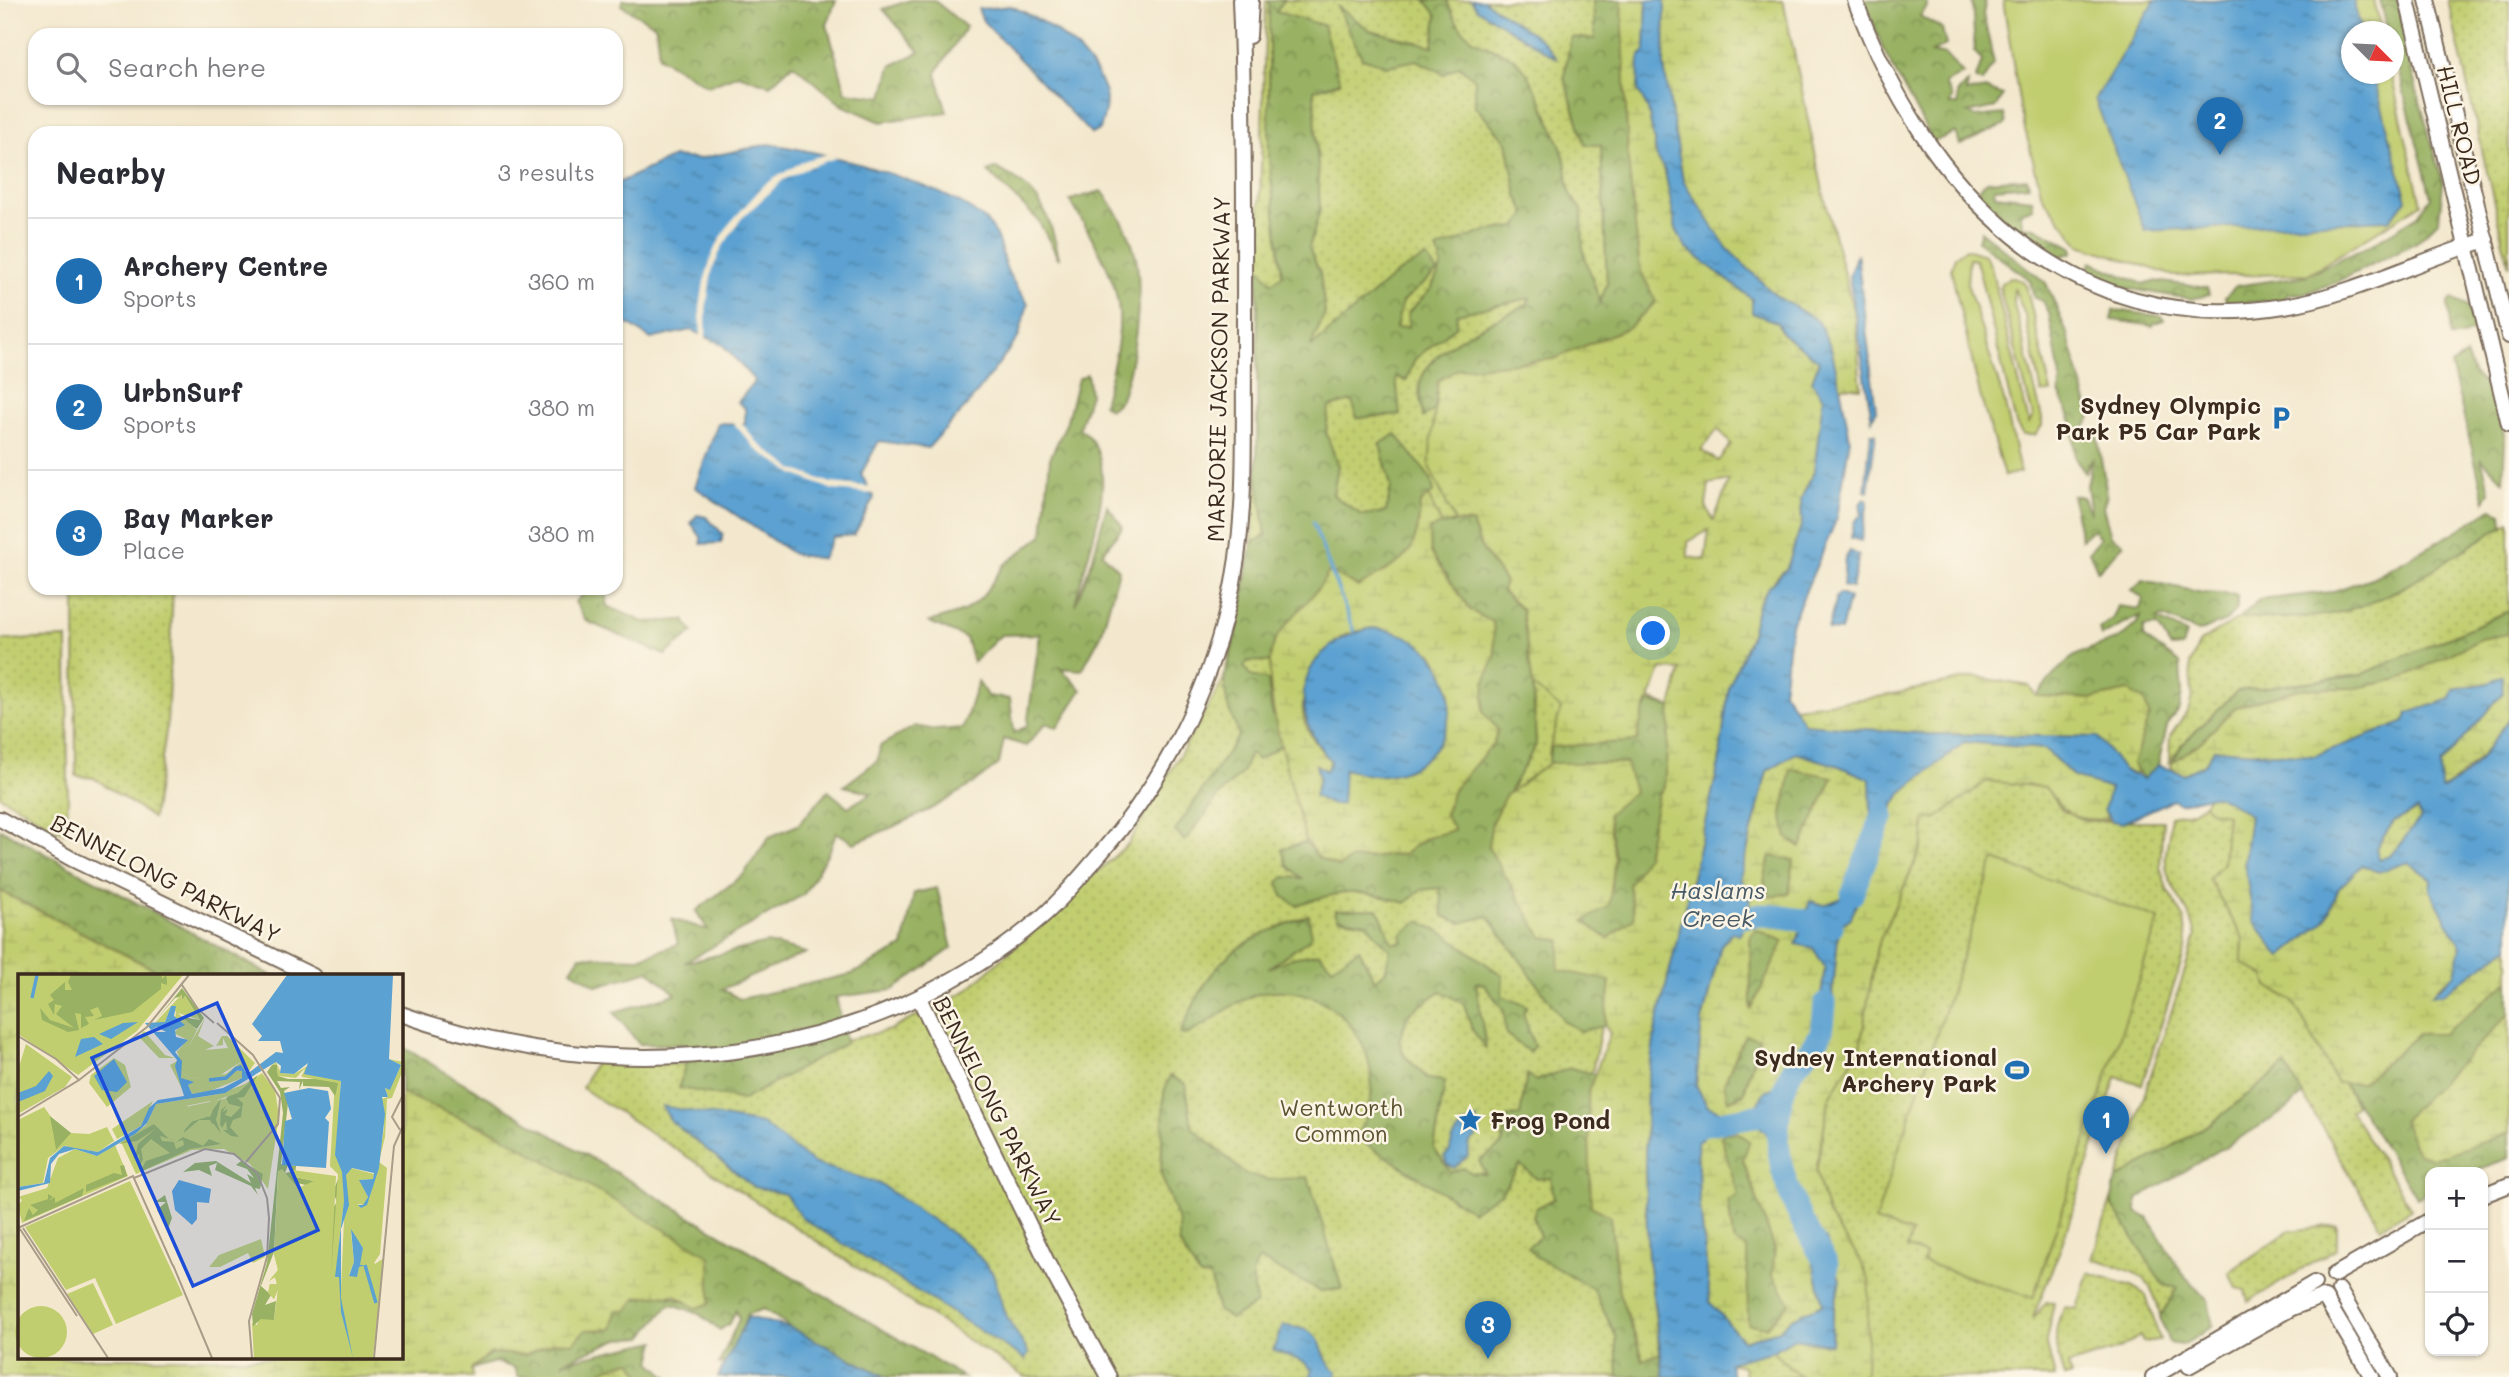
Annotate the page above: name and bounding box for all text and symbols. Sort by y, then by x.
north arrow [2341,21,2404,84]
search box [28,28,623,105]
icon: search [52,48,90,86]
text: Search here [108,50,266,84]
street label: HILL ROAD [2431,62,2489,188]
pin: 2 [2197,97,2243,155]
text: Nearby [56,152,166,192]
text: 3 results [498,157,595,187]
street label: MARJORIE JACKSON PARKWAY [1200,196,1236,542]
text: Archery Centre [123,249,328,283]
text: 1 [74,266,84,296]
text: 360 m [528,266,595,296]
text: Sports [123,283,197,313]
text: UrbnSurf [123,375,242,409]
place label: Sydney Olympic Park P5 Car Park [2055,390,2261,446]
text: 2 [73,392,85,422]
text: 380 m [528,392,595,422]
parking icon: Sydney Olympic Park P5 Car Park [2267,404,2295,432]
text: Sports [123,409,197,439]
text: Bay Marker [123,501,274,535]
text: 3 [72,518,86,548]
text: 380 m [528,518,595,548]
text: Place [123,535,185,565]
your location [1636,616,1670,650]
street label: BENNELONG PARKWAY [46,807,286,949]
water label: Haslams Creek [1670,874,1766,933]
inset map [18,974,402,1360]
street label: BENNELONG PARKWAY [927,991,1069,1231]
place label: Sydney International Archery Park [1754,1042,1997,1098]
sports icon: Sydney International Archery Park [2003,1056,2031,1084]
park label: Wentworth Common [1279,1092,1403,1148]
pin: 1 [2083,1096,2129,1154]
place label: Frog Pond [1490,1105,1610,1135]
place icon: Frog Pond [1456,1106,1484,1134]
map controls [2425,1167,2488,1356]
button: + [2425,1167,2488,1230]
button: − [2425,1230,2488,1293]
button: locate [2425,1293,2488,1356]
pin: 3 [1465,1301,1511,1359]

